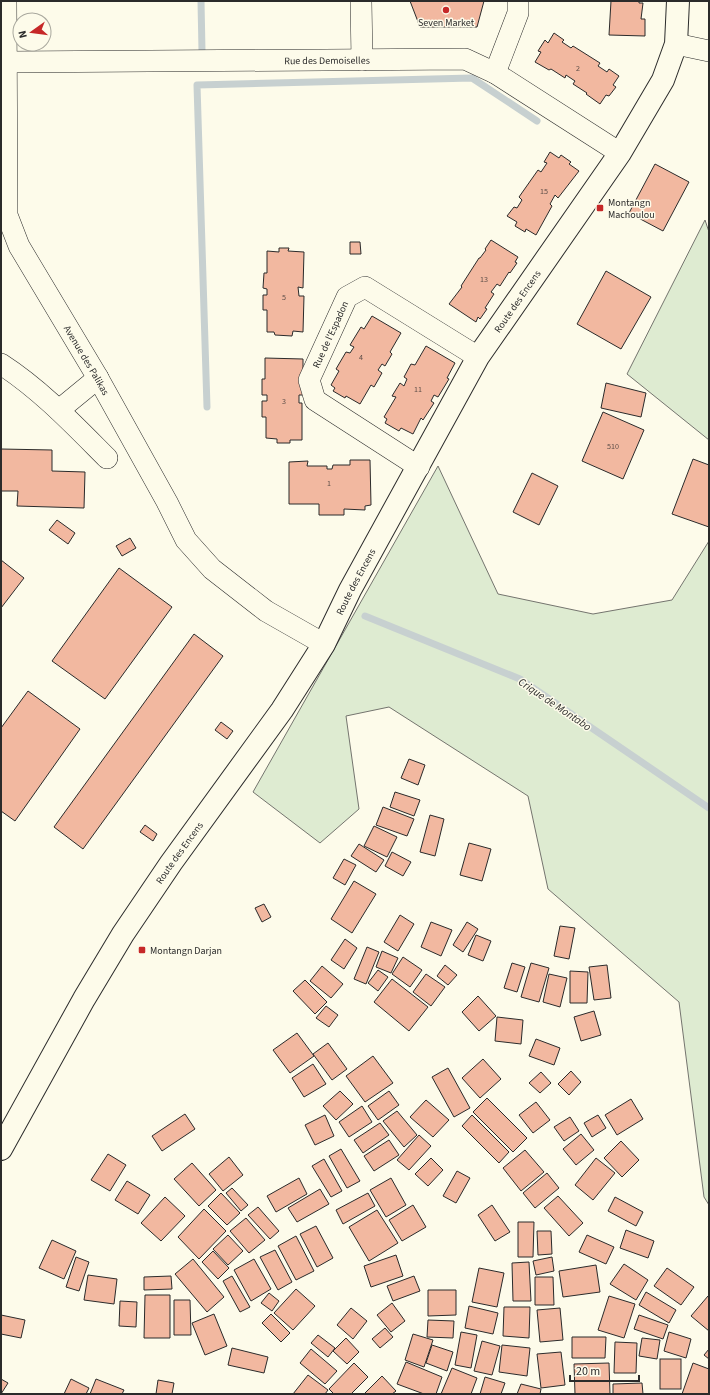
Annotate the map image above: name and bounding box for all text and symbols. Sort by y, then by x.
marker: Seven Market [441,5,451,15]
north arrow [12,12,52,52]
place label: Seven Market [418,16,475,30]
text: N [15,29,31,40]
street label: Rue des Demoiselles [284,54,370,68]
house number: 2 [576,63,580,74]
house number: 15 [540,186,548,197]
place label: Montangn Machoulou [608,196,655,222]
marker: Montangn Machoulou [595,203,605,213]
street label: Route des Encens [491,268,544,336]
house number: 13 [480,274,488,285]
house number: 5 [282,292,286,303]
street label: Rue de l'Espadon [310,299,352,370]
street label: Avenue des Palikas [60,323,112,398]
house number: 4 [359,352,363,363]
house number: 11 [414,384,422,395]
house number: 3 [282,396,286,407]
house number: 510 [607,441,619,452]
house number: 1 [327,478,331,489]
street label: Route des Encens [333,546,379,618]
water label: Crique de Montabo [515,674,594,735]
street label: Route des Encens [153,819,207,887]
place label: Montangn Darjan [150,944,222,958]
marker: Montangn Darjan [137,945,147,955]
scale bar [570,1357,639,1383]
text: 20 m [576,1363,600,1380]

